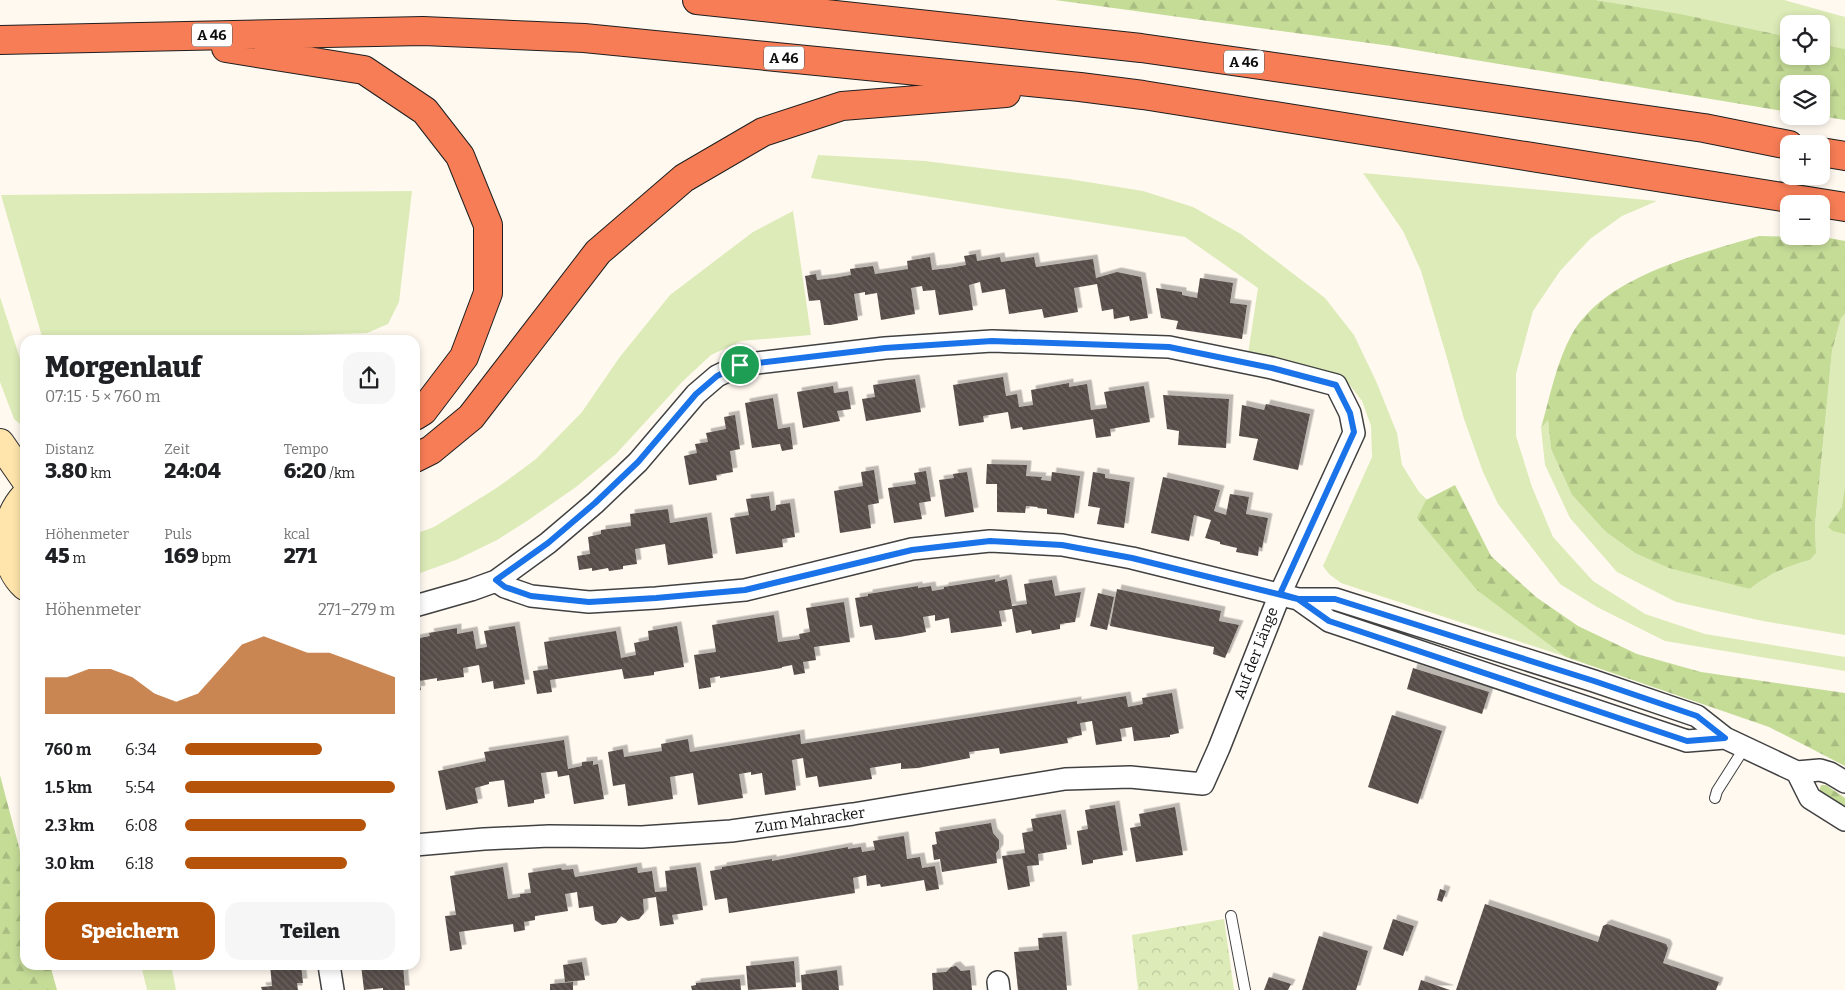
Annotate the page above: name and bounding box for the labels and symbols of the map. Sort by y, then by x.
road number: A 46 [192,24,232,46]
road number: A 46 [764,46,804,70]
road number: A 46 [1224,51,1264,74]
pin [719,344,761,386]
street label: Auf der Länge [1230,605,1282,701]
street label: Zum Mahracker [754,803,866,837]

